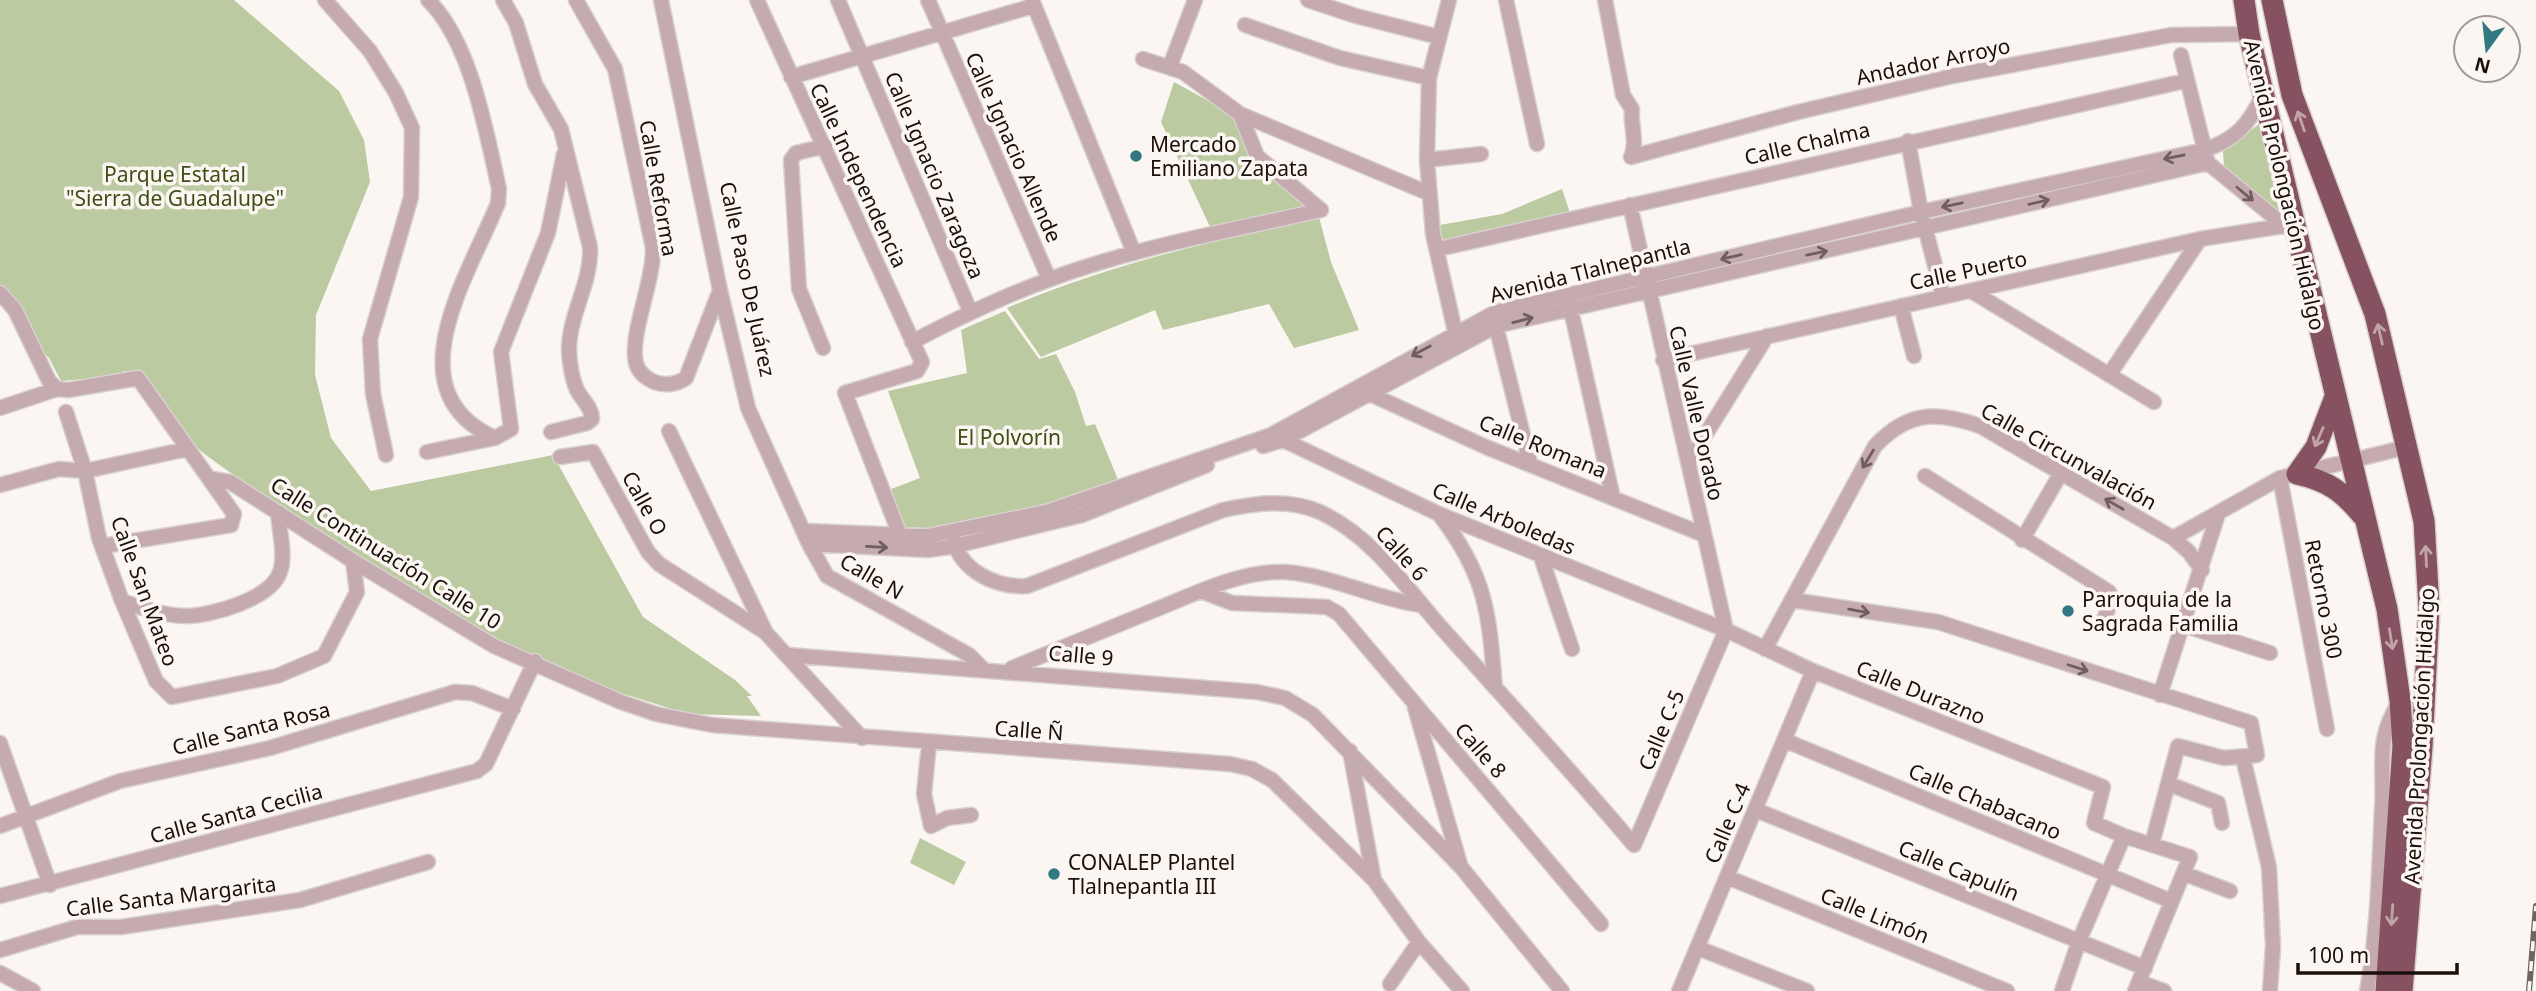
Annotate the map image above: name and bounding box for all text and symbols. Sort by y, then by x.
north arrow [2452,14,2522,84]
street label: Andador Arroyo [1853,31,2013,91]
street label: Avenida Prolongación Hidalgo [2238,37,2332,333]
street label: Calle Ignacio Allende [959,47,1069,247]
text: N [2472,51,2493,80]
street label: Calle Ignacio Zaragoza [879,67,991,283]
street label: Calle Independencia [804,78,914,272]
one-way arrow [2294,110,2306,132]
street label: Calle Chalma [1741,115,1873,171]
street label: Calle Reforma [633,118,685,258]
place label: Mercado Emiliano Zapata [1150,130,1308,182]
marker: Mercado Emiliano Zapata [1128,148,1144,164]
one-way arrow [2163,150,2186,164]
park label: Parque Estatal "Sierra de Guadalupe" [66,160,284,212]
street label: Calle Paso De Juárez [714,179,782,379]
one-way arrow [2236,186,2254,202]
one-way arrow [2027,195,2050,208]
one-way arrow [1941,199,1964,213]
street label: Avenida Tlalnepantla [1487,231,1693,309]
street label: Calle Puerto [1907,244,2029,296]
one-way arrow [1805,246,1828,259]
one-way arrow [1720,251,1743,264]
one-way arrow [1512,313,1534,326]
street label: Calle Valle Dorado [1663,323,1731,503]
one-way arrow [2372,323,2386,346]
one-way arrow [1412,345,1432,359]
street label: Calle Circunvalación [1976,396,2162,516]
street label: Calle Romana [1475,408,1611,484]
park label: El Polvorín [957,423,1061,451]
one-way arrow [2312,426,2325,447]
one-way arrow [1861,448,1875,468]
street label: Calle O [616,466,674,540]
street label: Calle Continuación Calle 10 [265,470,507,636]
street label: Calle Arboledas [1428,475,1580,561]
one-way arrow [2104,497,2124,511]
street label: Calle San Mateo [105,512,185,670]
street label: Calle 6 [1370,519,1434,587]
street label: Retorno 300 [2299,537,2349,661]
one-way arrow [866,541,889,554]
one-way arrow [2419,546,2432,568]
street label: Calle N [835,547,909,605]
place label: Parroquia de la Sagrada Familia [2082,585,2239,637]
street label: Avenida Prolongación Hidalgo [2397,587,2441,885]
marker: Parroquia de la Sagrada Familia [2060,603,2076,619]
one-way arrow [1847,605,1870,618]
one-way arrow [2385,627,2398,650]
street label: Calle 9 [1047,638,1115,672]
street label: Calle Durazno [1852,653,1990,731]
one-way arrow [2067,663,2089,675]
street label: Calle C-5 [1631,685,1691,775]
street label: Calle Santa Rosa [169,695,333,761]
street label: Calle Ñ [994,714,1064,746]
street label: Calle 8 [1449,716,1513,784]
street label: Calle Chabacano [1904,756,2066,846]
street label: Calle Santa Cecilia [147,777,325,849]
street label: Calle C-4 [1697,778,1757,868]
street label: Calle Capulín [1894,833,2024,907]
place label: CONALEP Plantel Tlalnepantla III [1068,848,1235,900]
marker: CONALEP Plantel Tlalnepantla III [1046,866,1062,882]
street label: Calle Santa Margarita [64,869,278,923]
street label: Calle Limón [1816,880,1934,950]
one-way arrow [2385,903,2398,925]
scale bar [2298,932,2457,976]
text: 100 m [2308,941,2369,969]

